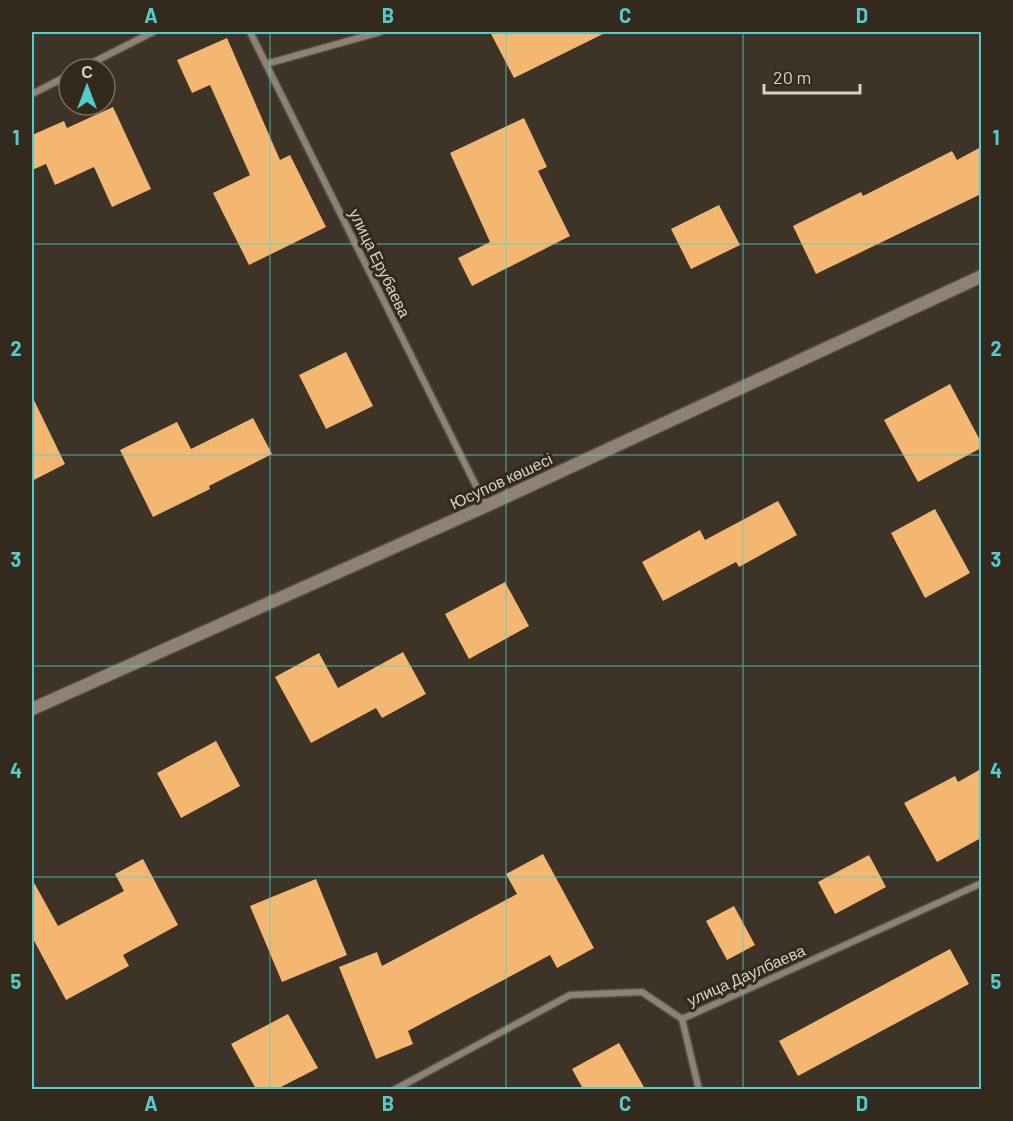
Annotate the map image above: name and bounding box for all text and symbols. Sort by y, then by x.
text: A [144,3,158,27]
text: B [382,3,394,27]
text: C [619,3,631,27]
text: D [856,3,868,27]
north arrow [57,57,117,117]
scale bar [764,57,860,95]
text: С [81,62,93,81]
text: 20 m [773,66,811,88]
text: 1 [12,125,20,149]
text: 1 [992,125,1000,149]
street label: улица Ерубаева [346,205,415,320]
text: 2 [10,336,22,360]
text: 2 [990,336,1002,360]
street label: Юсупов көшесі [447,449,555,513]
text: 3 [11,547,21,571]
text: 3 [991,547,1001,571]
text: 4 [10,758,22,782]
text: 4 [990,758,1002,782]
street label: улица Даулбаева [684,940,808,1009]
text: 5 [11,969,22,993]
text: 5 [991,969,1002,993]
text: A [144,1091,158,1115]
text: B [382,1091,394,1115]
text: C [619,1091,631,1115]
text: D [856,1091,868,1115]

